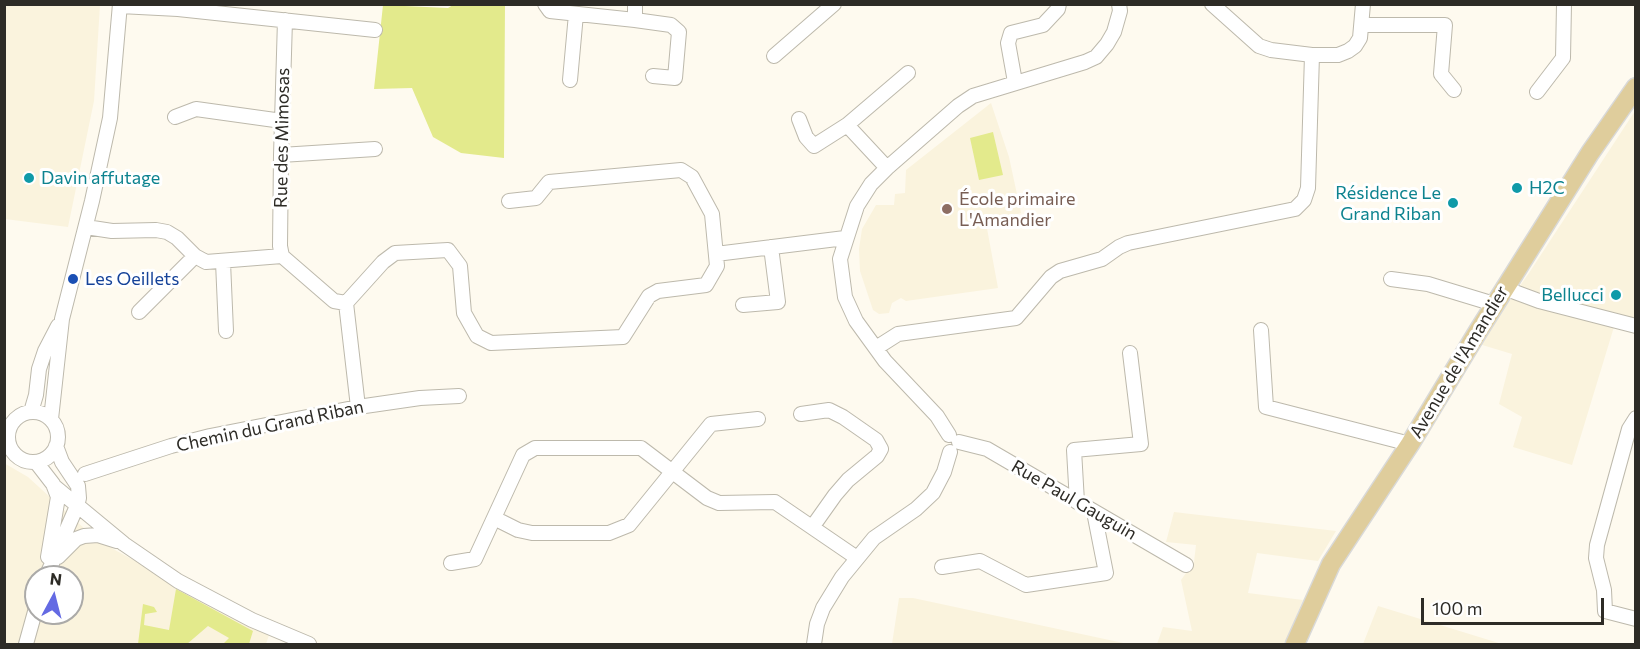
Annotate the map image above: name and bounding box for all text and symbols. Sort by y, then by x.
street label: Rue des Mimosas [270,68,294,208]
place label: Davin affutage [41,167,160,189]
marker: Davin affutage [22,171,36,185]
place label: H2C [1529,177,1565,199]
marker: H2C [1510,181,1524,195]
place label: Résidence Le Grand Riban [1335,182,1441,224]
place label: École primaire L'Amandier [959,188,1075,230]
marker: Résidence Le Grand Riban [1446,196,1460,210]
marker: École primaire L'Amandier [940,202,954,216]
place label: Les Oeillets [85,268,179,290]
marker: Les Oeillets [66,272,80,286]
street label: Avenue de l'Amandier [1405,282,1513,442]
place label: Bellucci [1541,284,1604,306]
marker: Bellucci [1609,288,1623,302]
street label: Chemin du Grand Riban [174,396,366,456]
street label: Rue Paul Gauguin [1007,455,1141,545]
north arrow [24,565,84,625]
text: N [49,568,63,589]
scale bar [1424,586,1607,624]
text: 100 m [1432,597,1482,619]

